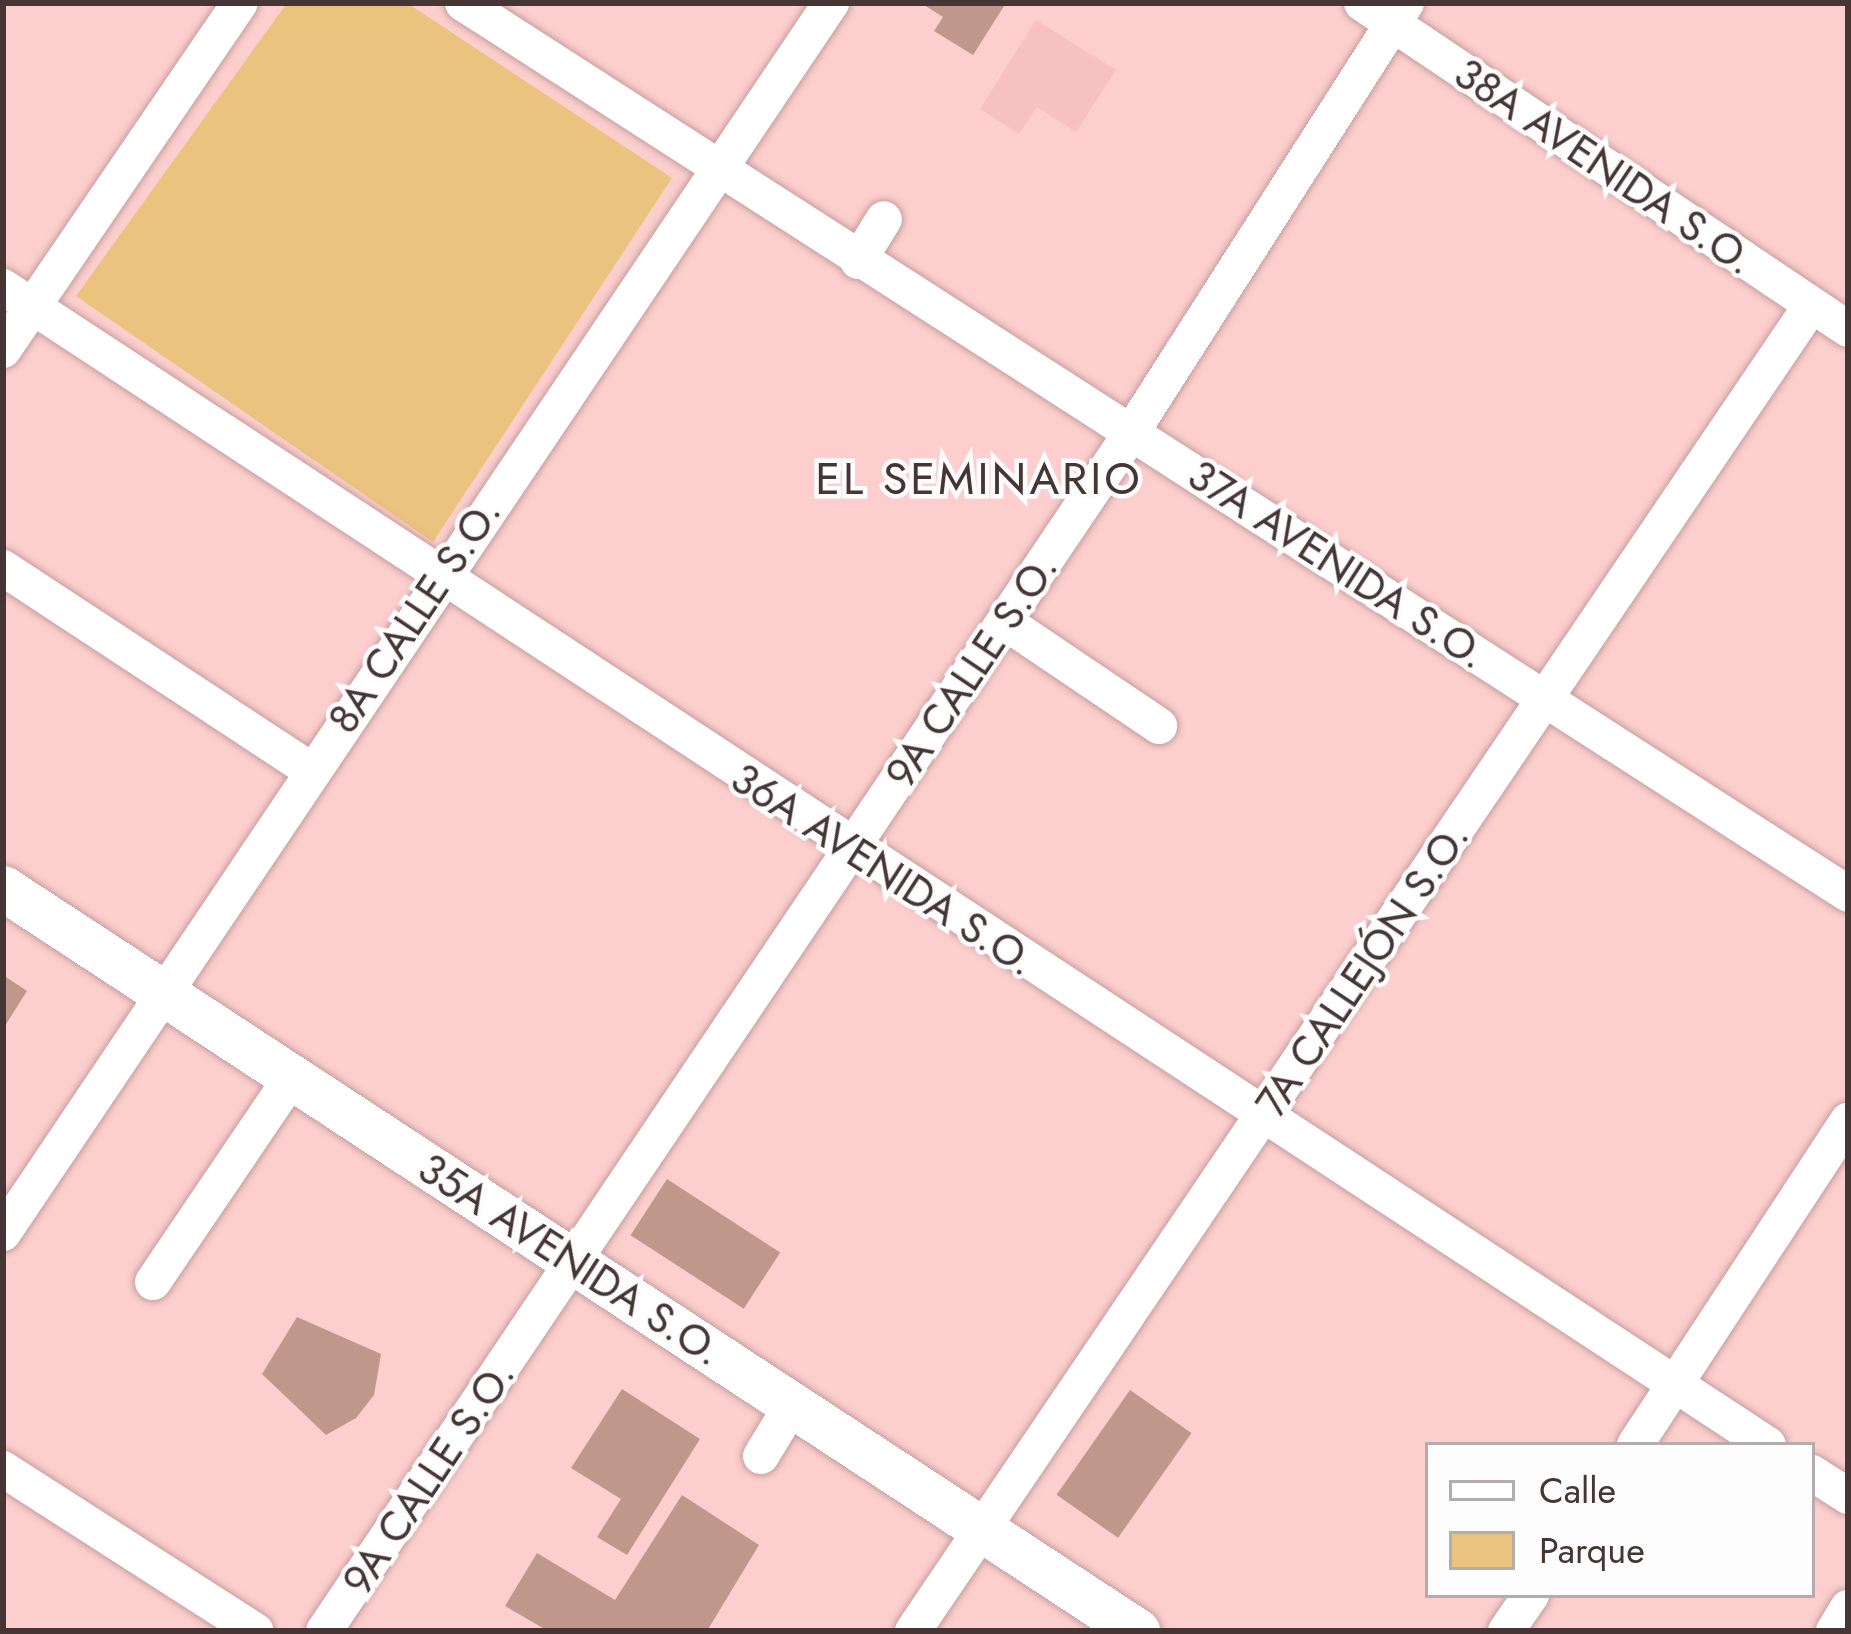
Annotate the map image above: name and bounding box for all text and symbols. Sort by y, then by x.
street label: 38A AVENIDA S.O. [1445,48,1763,286]
street label: 37A AVENIDA S.O. [1178,450,1496,680]
district label: EL SEMINARIO [815,452,1143,506]
street label: 8A CALLE S.O. [318,489,512,743]
street label: 9A CALLE S.O. [875,545,1069,797]
street label: 36A AVENIDA S.O. [722,753,1044,987]
street label: 7A CALLEJÓN S.O. [1246,814,1480,1126]
street label: 35A AVENIDA S.O. [409,1143,731,1377]
street label: 9A CALLE S.O. [332,1352,526,1604]
legend [1425,1442,1815,1598]
text: Calle [1539,1464,1616,1516]
text: Parque [1539,1524,1645,1576]

